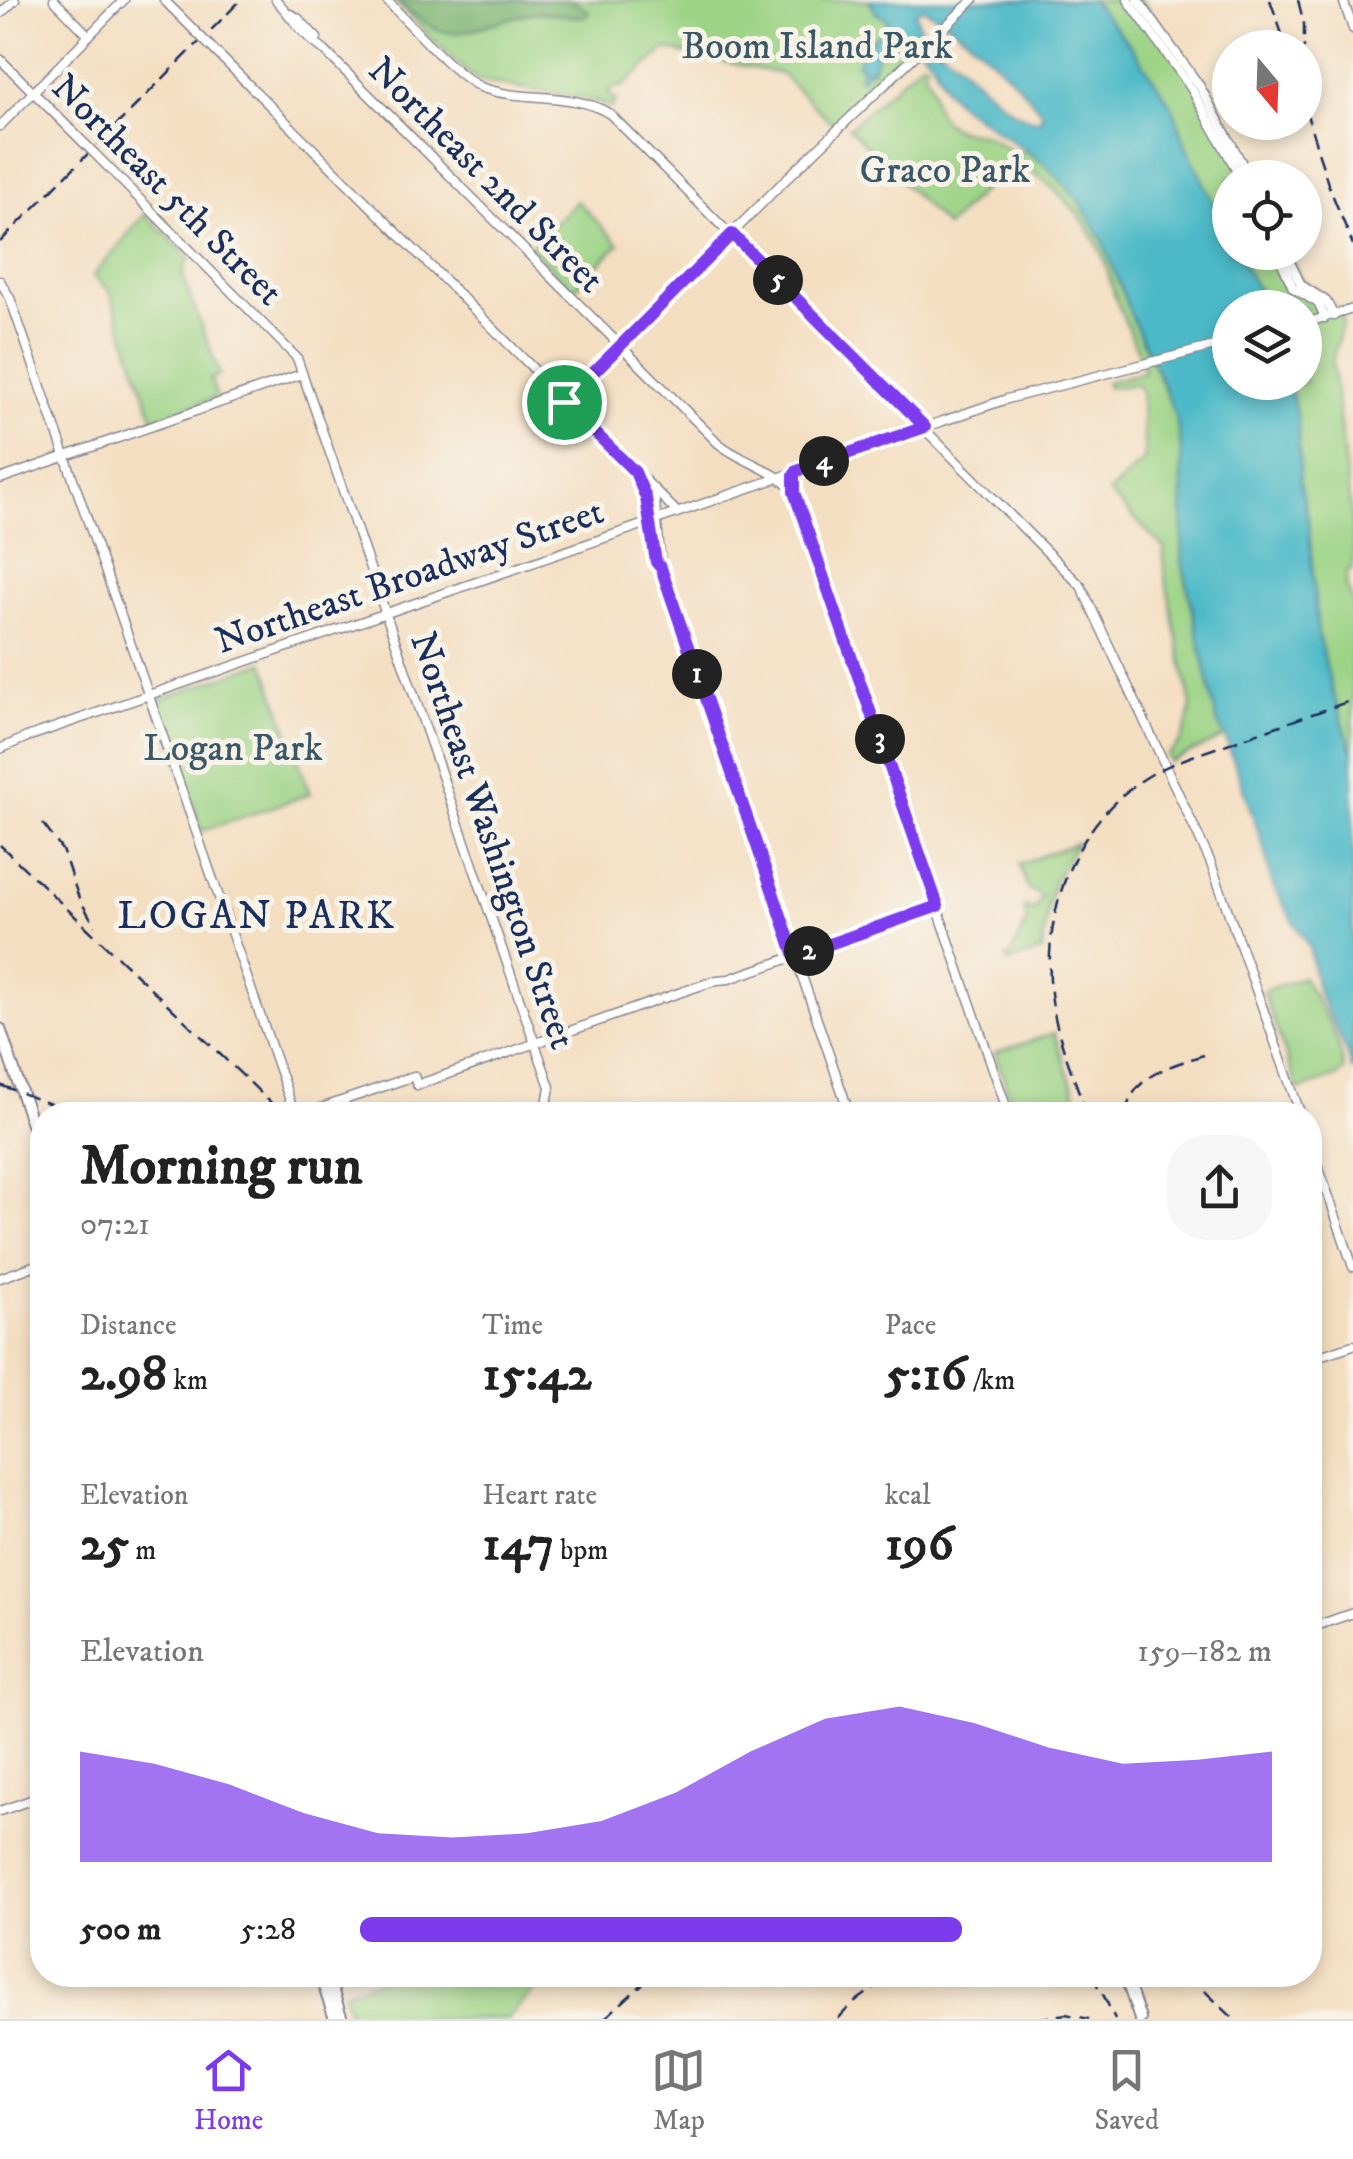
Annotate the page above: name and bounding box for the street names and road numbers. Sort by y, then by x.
street label: Northeast 2nd Street [357,47,614,304]
street label: Northeast 5th Street [40,64,293,317]
street label: Northeast Broadway Street [209,488,610,666]
street label: Northeast Washington Street [398,626,586,1055]

